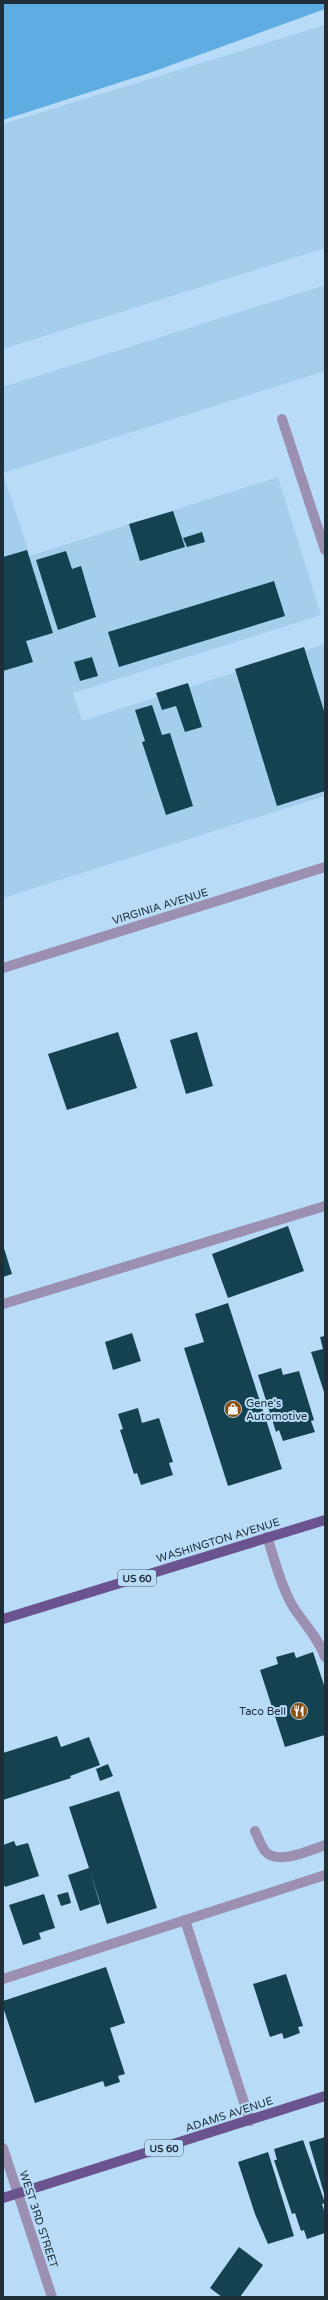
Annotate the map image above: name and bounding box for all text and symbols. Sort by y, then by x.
street label: VIRGINIA AVENUE [111,886,210,927]
place label: Gene's Automotive [246,1397,307,1423]
shop icon: Gene's Automotive [223,1399,243,1419]
street label: WASHINGTON AVENUE [155,1516,281,1565]
road number: US 60 [118,1570,156,1586]
restaurant icon: Taco Bell [289,1701,309,1721]
place label: Taco Bell [239,1705,286,1718]
street label: ADAMS AVENUE [184,2094,275,2135]
road number: US 60 [145,2140,183,2156]
street label: WEST 3RD STREET [17,2169,60,2270]

